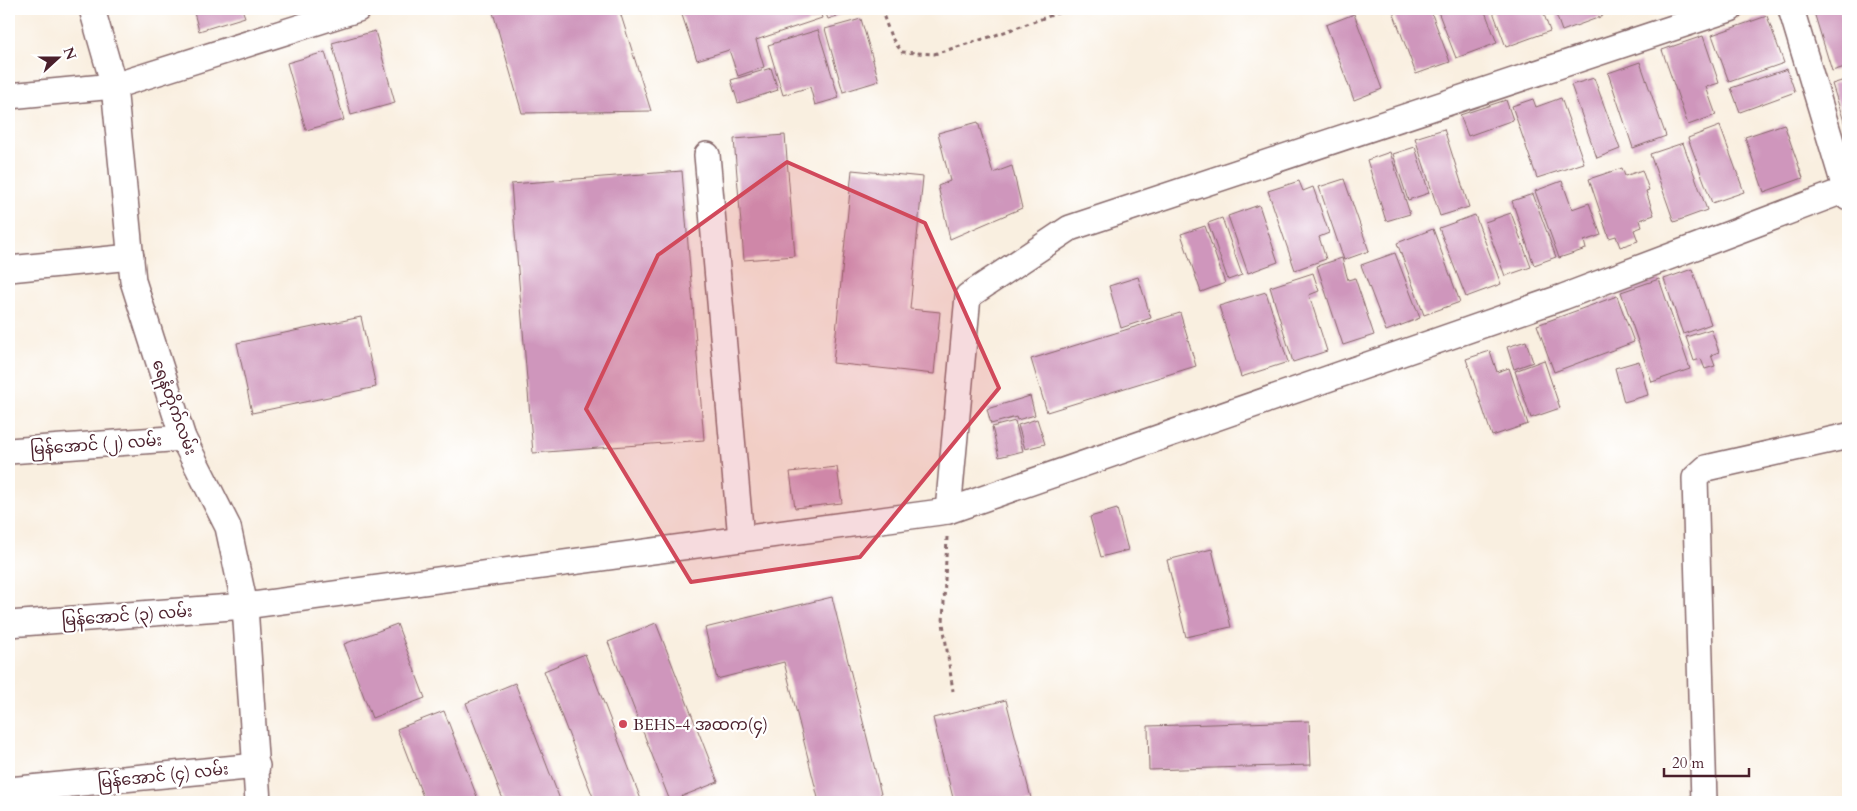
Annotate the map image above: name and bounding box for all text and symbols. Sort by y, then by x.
north arrow [32,32,82,82]
text: N [59,44,81,63]
street label: ရေနံတိုက်လမ်း [144,356,203,459]
street label: မြန်အောင် (၂) လမ်း [29,428,163,463]
street label: မြန်အောင် (၃) လမ်း [61,599,193,634]
place label: BEHS-4 အထက(၄) [633,714,768,738]
marker: BEHS-4 အထက(၄) [617,718,629,730]
scale bar [1664,746,1750,778]
text: 20 m [1672,753,1704,773]
street label: မြန်အောင် (၄) လမ်း [97,757,230,796]

